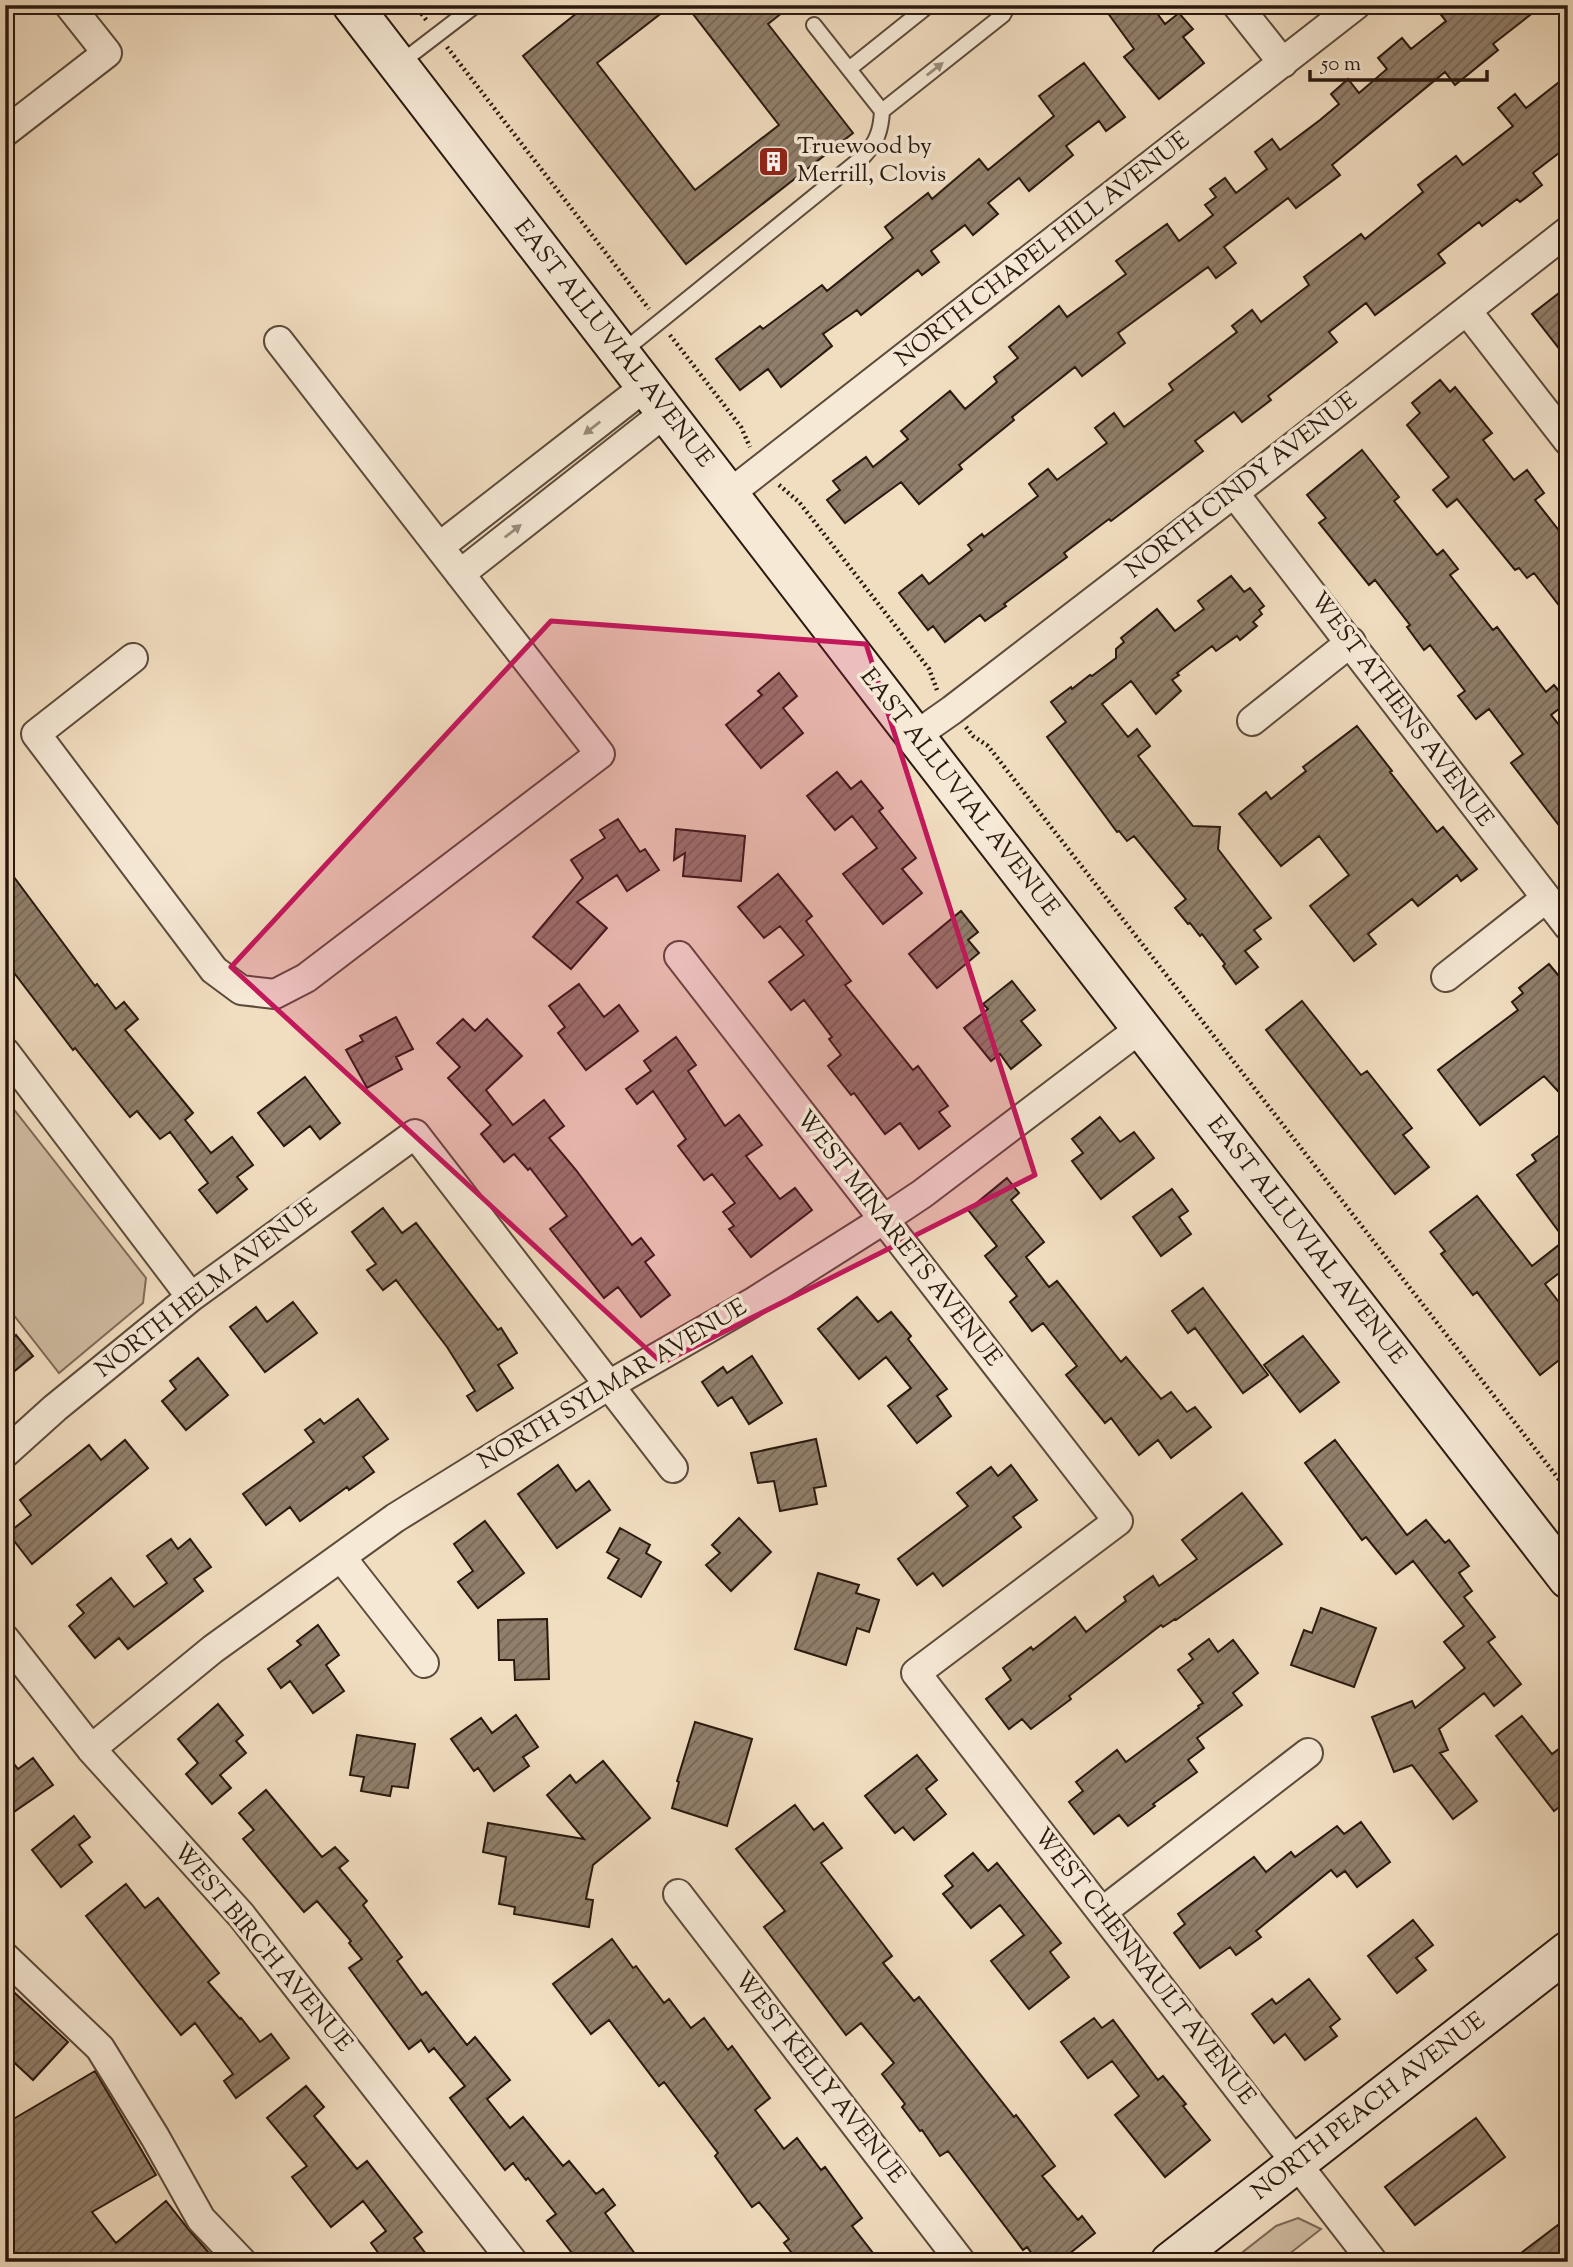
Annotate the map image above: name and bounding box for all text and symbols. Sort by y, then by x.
scale bar [1310,38,1487,82]
text: 50 m [1320,50,1361,80]
one-way arrow [926,62,944,77]
street label: NORTH CHAPEL HILL AVENUE [889,124,1198,376]
place label: Truewood by Merrill, Clovis [797,130,946,192]
building icon: Truewood by Merrill, Clovis [757,144,791,178]
street label: EAST ALLUVIAL AVENUE [505,213,721,476]
street label: NORTH CINDY AVENUE [1119,384,1365,587]
one-way arrow [583,421,601,435]
one-way arrow [504,524,522,539]
street label: WEST ATHENS AVENUE [1301,585,1501,835]
street label: EAST ALLUVIAL AVENUE [851,662,1067,925]
street label: WEST MINARETS AVENUE [787,1104,1009,1375]
street label: EAST ALLUVIAL AVENUE [1198,1110,1414,1373]
street label: NORTH HELM AVENUE [89,1191,326,1387]
street label: NORTH SYLMAR AVENUE [472,1291,754,1479]
street label: WEST CHENNAULT AVENUE [1025,1821,1263,2113]
street label: WEST BIRCH AVENUE [164,1836,360,2060]
street label: WEST KELLY AVENUE [725,1965,913,2192]
street label: NORTH PEACH AVENUE [1245,2004,1494,2209]

